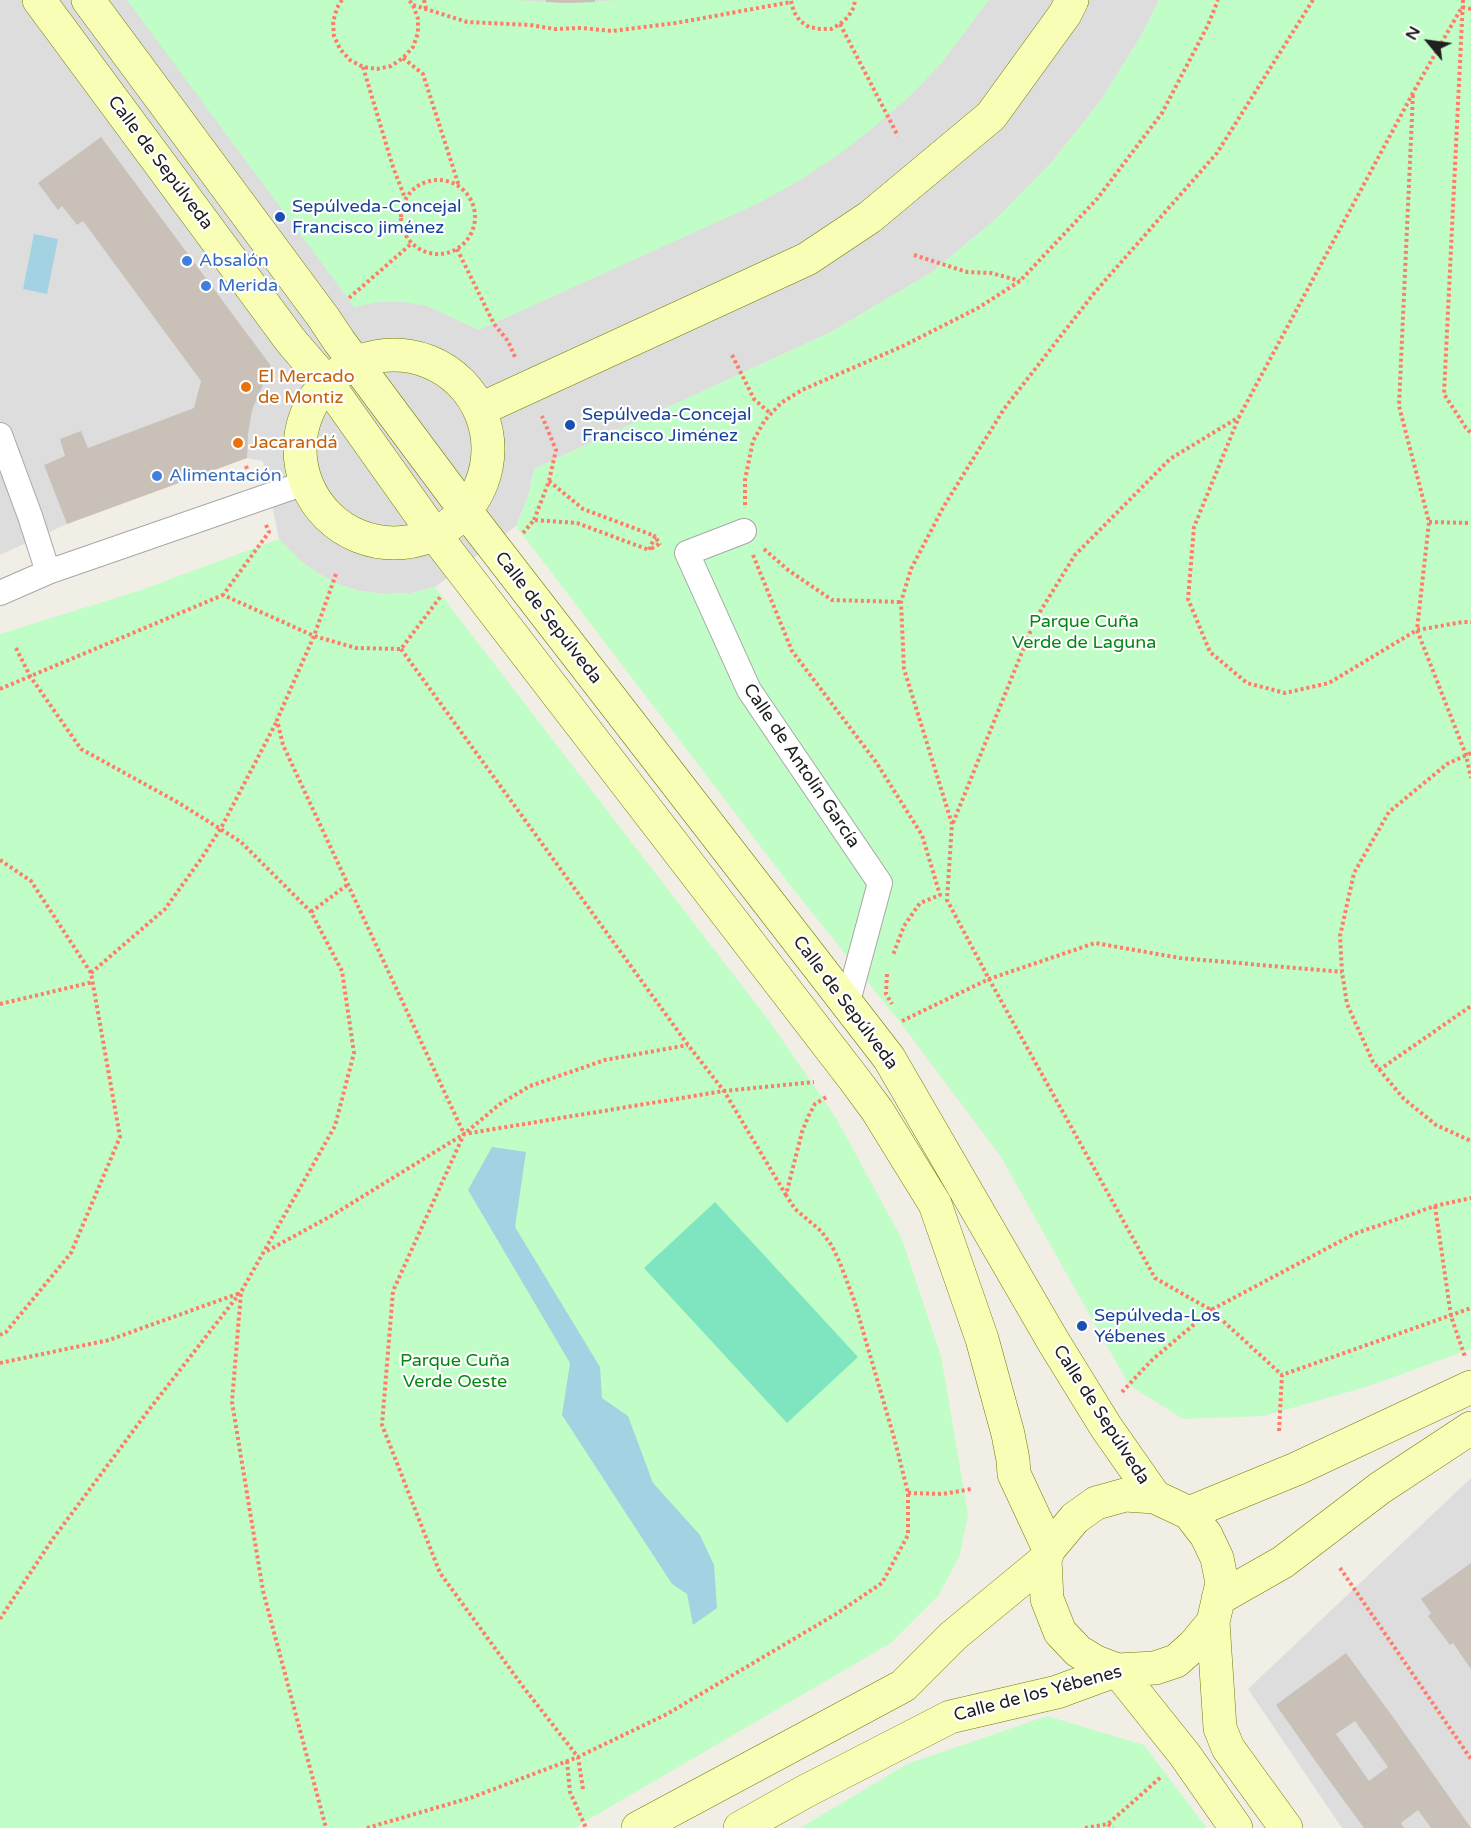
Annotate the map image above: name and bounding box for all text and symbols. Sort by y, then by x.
north arrow [1399,12,1459,72]
text: N [1401,23,1425,44]
street label: Calle de Sepúlveda [103,92,217,234]
place label: Sepúlveda-Concejal Francisco jiménez [292,196,462,238]
marker: Sepúlveda-Concejal Francisco jiménez [273,210,287,224]
place label: Absalón [199,250,269,272]
marker: Absalón [180,254,194,268]
place label: Merida [218,275,278,297]
marker: Merida [199,279,213,293]
place label: El Mercado de Montiz [258,366,355,409]
marker: El Mercado de Montiz [239,380,253,394]
place label: Sepúlveda-Concejal Francisco Jiménez [582,404,752,446]
marker: Sepúlveda-Concejal Francisco Jiménez [563,418,577,432]
place label: Jacarandá [250,432,338,454]
marker: Jacarandá [231,436,245,450]
place label: Alimentación [169,465,282,487]
marker: Alimentación [150,469,164,483]
street label: Calle de Sepúlveda [490,548,606,688]
park label: Parque Cuña Verde de Laguna [1012,611,1156,654]
street label: Calle de Antolín García [738,680,864,852]
street label: Calle de Sepúlveda [788,932,902,1074]
place label: Sepúlveda-Los Yébenes [1094,1305,1220,1348]
marker: Sepúlveda-Los Yébenes [1075,1319,1089,1333]
street label: Calle de Sepúlveda [1048,1341,1154,1489]
park label: Parque Cuña Verde Oeste [400,1350,510,1392]
street label: Calle de los Yébenes [952,1661,1124,1727]

